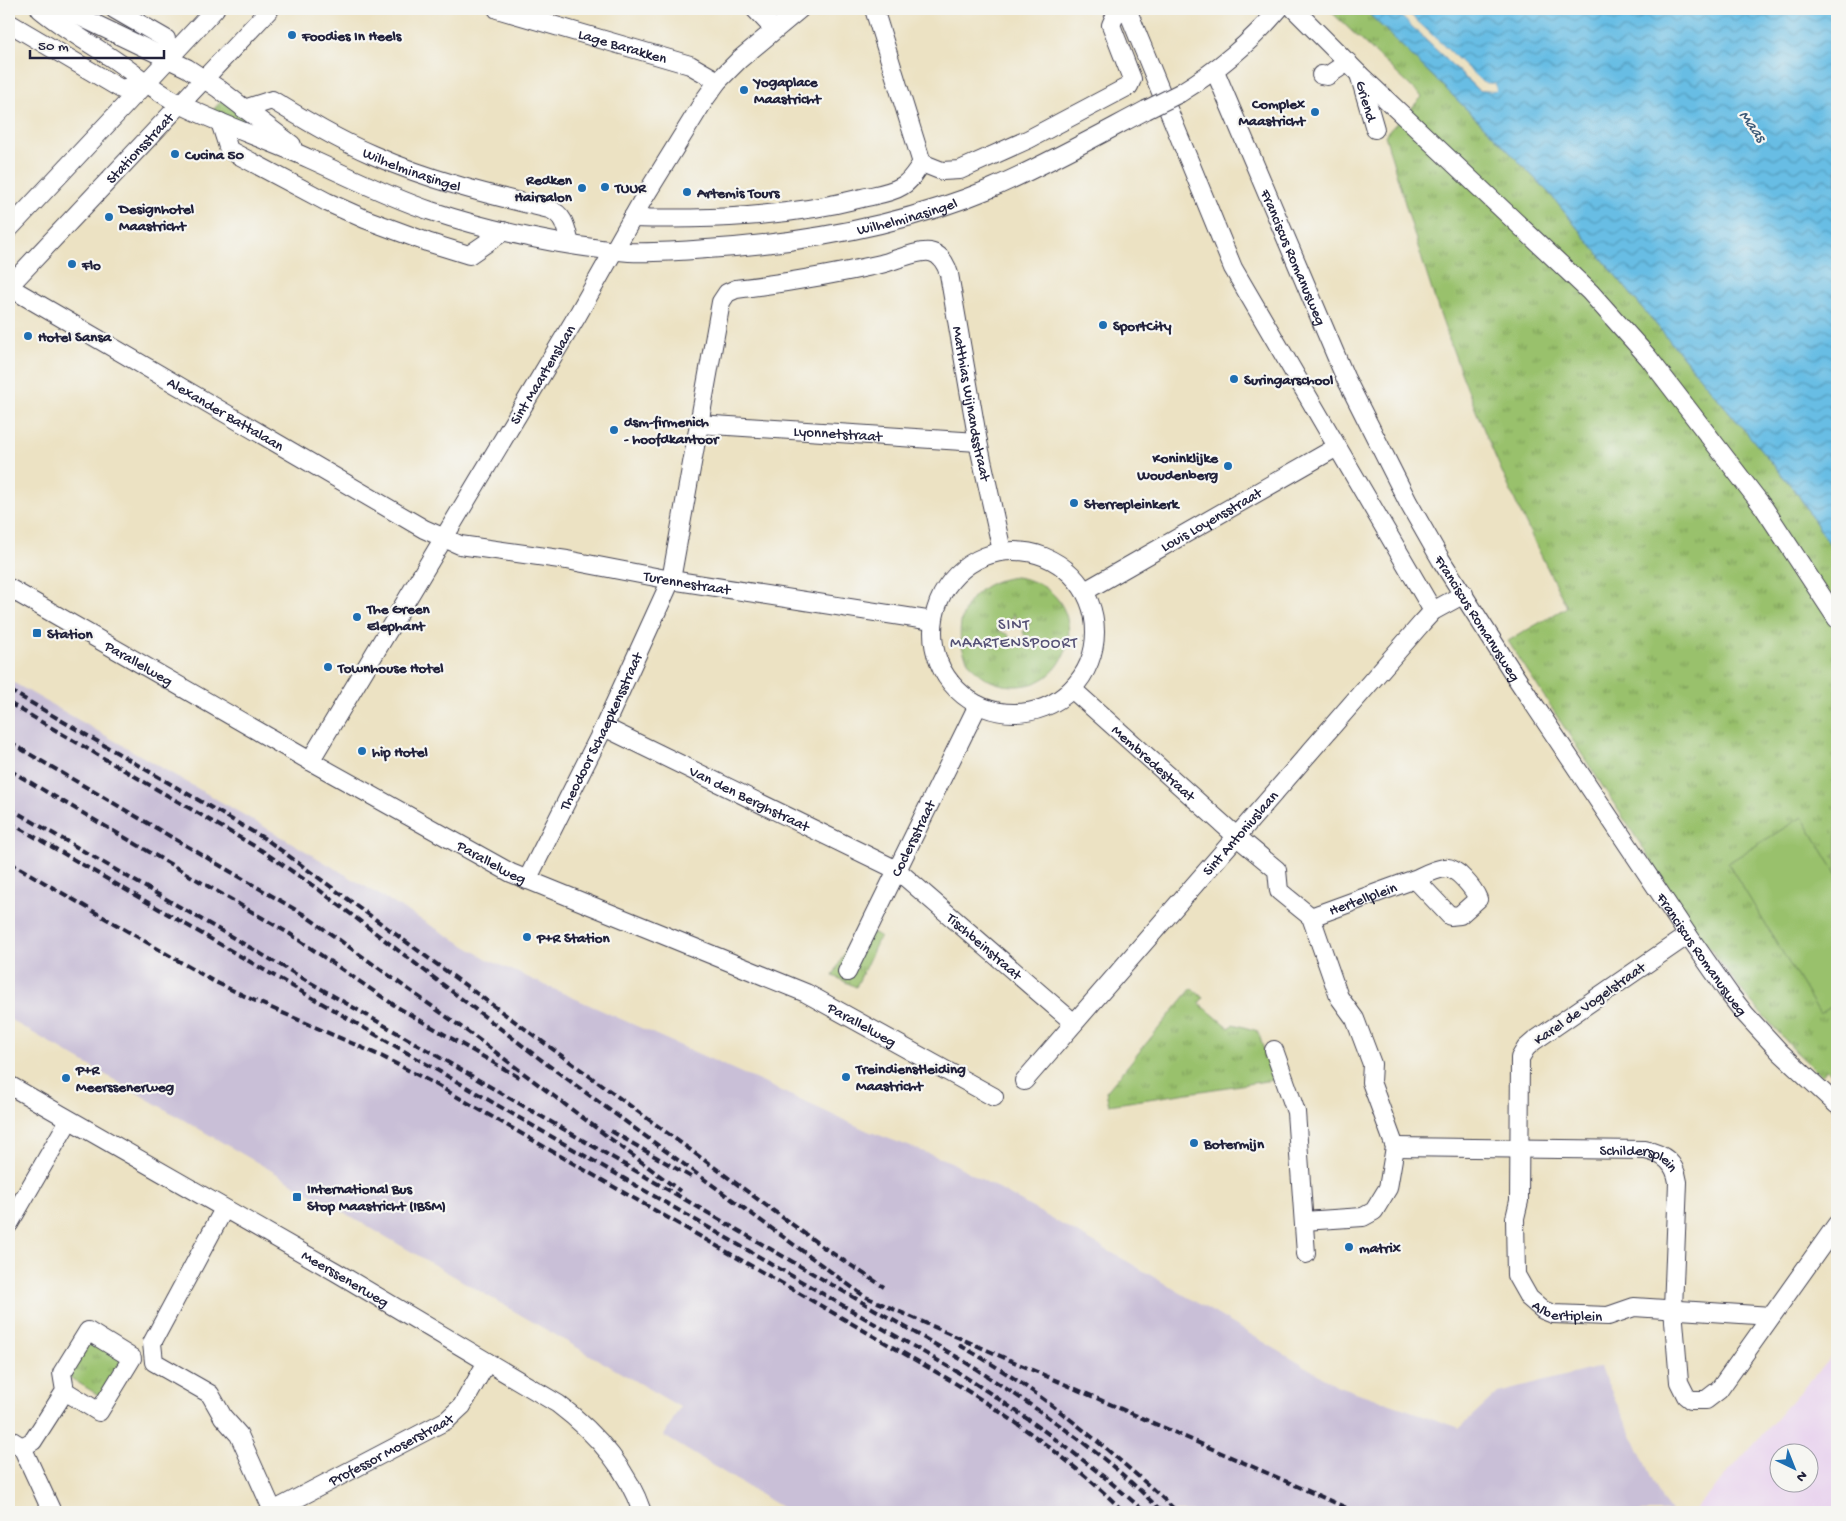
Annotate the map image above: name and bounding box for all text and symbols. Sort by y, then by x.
street label: Lage Barakken [576,26,669,69]
scale bar [30,28,164,60]
place label: Foodies In Heels [301,28,403,46]
marker: Foodies In Heels [286,29,298,41]
text: 50 m [38,38,69,56]
place label: Yogaplace Maastricht [752,74,822,109]
street label: Griend [1350,79,1380,125]
marker: Yogaplace Maastricht [738,84,750,96]
place label: Complex Maastricht [1238,96,1307,131]
marker: Complex Maastricht [1309,106,1321,118]
water label: Maas [1733,107,1770,148]
street label: Stationsstraat [103,108,180,188]
street label: Wilhelminasingel [359,145,463,197]
place label: Cucina 50 [184,147,244,165]
marker: Cucina 50 [169,148,181,160]
place label: Redken Hairsalon [514,172,573,207]
place label: TUUR [614,180,647,198]
marker: TUUR [599,181,611,193]
marker: Redken Hairsalon [576,182,588,194]
place label: Artemis Tours [696,185,781,203]
marker: Artemis Tours [681,186,693,198]
street label: Franciscus Romanusweg [1255,186,1329,328]
street label: Wilhelminasingel [855,195,960,240]
place label: Designhotel Maastricht [117,201,195,236]
marker: Designhotel Maastricht [103,211,115,223]
place label: Flo [81,257,101,275]
marker: Flo [66,258,78,270]
place label: SportCity [1113,318,1172,336]
marker: SportCity [1097,319,1109,331]
street label: Sint Maartenslaan [507,322,581,428]
street label: Matthias Wijnandsstraat [947,325,994,485]
place label: Hotel Sansa [38,329,112,347]
marker: Hotel Sansa [22,330,34,342]
place label: Suringarschool [1244,372,1334,390]
marker: Suringarschool [1228,373,1240,385]
street label: Alexander Battalaan [163,374,287,456]
place label: dsm-firmenich - hoofdkantoor [624,414,720,449]
street label: Lyonnetstraat [793,423,884,447]
marker: dsm-firmenich - hoofdkantoor [608,424,620,436]
place label: Koninklijke Woudenberg [1136,450,1219,485]
marker: Koninklijke Woudenberg [1222,460,1234,472]
street label: Louis Loyensstraat [1158,484,1267,557]
place label: Sterrepleinkerk [1084,496,1181,514]
marker: Sterrepleinkerk [1068,497,1080,509]
street label: Franciscus Romanusweg [1429,552,1523,685]
street label: Turennestraat [641,568,733,600]
place label: The Green Elephant [366,601,430,636]
marker: The Green Elephant [351,611,363,623]
district label: SINT MAARTENSPOORT [950,617,1078,654]
place label: Station [47,626,94,644]
marker: Station [31,627,43,639]
street label: Parallelweg [100,637,175,691]
street label: Theodoor Schaepkensstraat [556,648,648,815]
place label: Townhouse Hotel [337,660,444,678]
marker: Townhouse Hotel [322,661,334,673]
street label: Membredestraat [1107,722,1199,807]
place label: hip Hotel [372,744,428,762]
marker: hip Hotel [356,745,368,757]
street label: Van den Berghstraat [685,762,814,838]
street label: Sint Antoniuslaan [1199,788,1283,880]
street label: Coclersstraat [888,796,942,880]
street label: Parallelweg [452,837,528,889]
street label: Hertellplein [1327,879,1400,921]
street label: Franciscus Romanusweg [1651,889,1750,1020]
street label: Tischbeinstraat [941,909,1026,986]
place label: P+R Station [536,930,611,948]
marker: P+R Station [521,931,533,943]
street label: Karel de Vogelstraat [1531,958,1651,1050]
street label: Parallelweg [823,999,899,1052]
place label: Treindienstleiding Maastricht [855,1061,966,1096]
place label: P+R Meerssenerweg [75,1062,175,1097]
marker: Treindienstleiding Maastricht [840,1071,852,1083]
marker: P+R Meerssenerweg [60,1072,72,1084]
place label: Botermijn [1203,1136,1265,1154]
marker: Botermijn [1188,1137,1200,1149]
street label: Schildersplein [1599,1142,1681,1176]
place label: International Bus Stop Maastricht (IBSM) [307,1181,446,1216]
marker: International Bus Stop Maastricht (IBSM) [291,1191,303,1203]
place label: matrix [1359,1240,1401,1258]
marker: matrix [1343,1241,1355,1253]
street label: Meerssenerweg [298,1247,391,1312]
street label: Albertiplein [1527,1297,1603,1327]
street label: Professor Moserstraat [325,1410,460,1492]
north arrow [1768,1444,1818,1494]
text: N [1792,1466,1810,1485]

